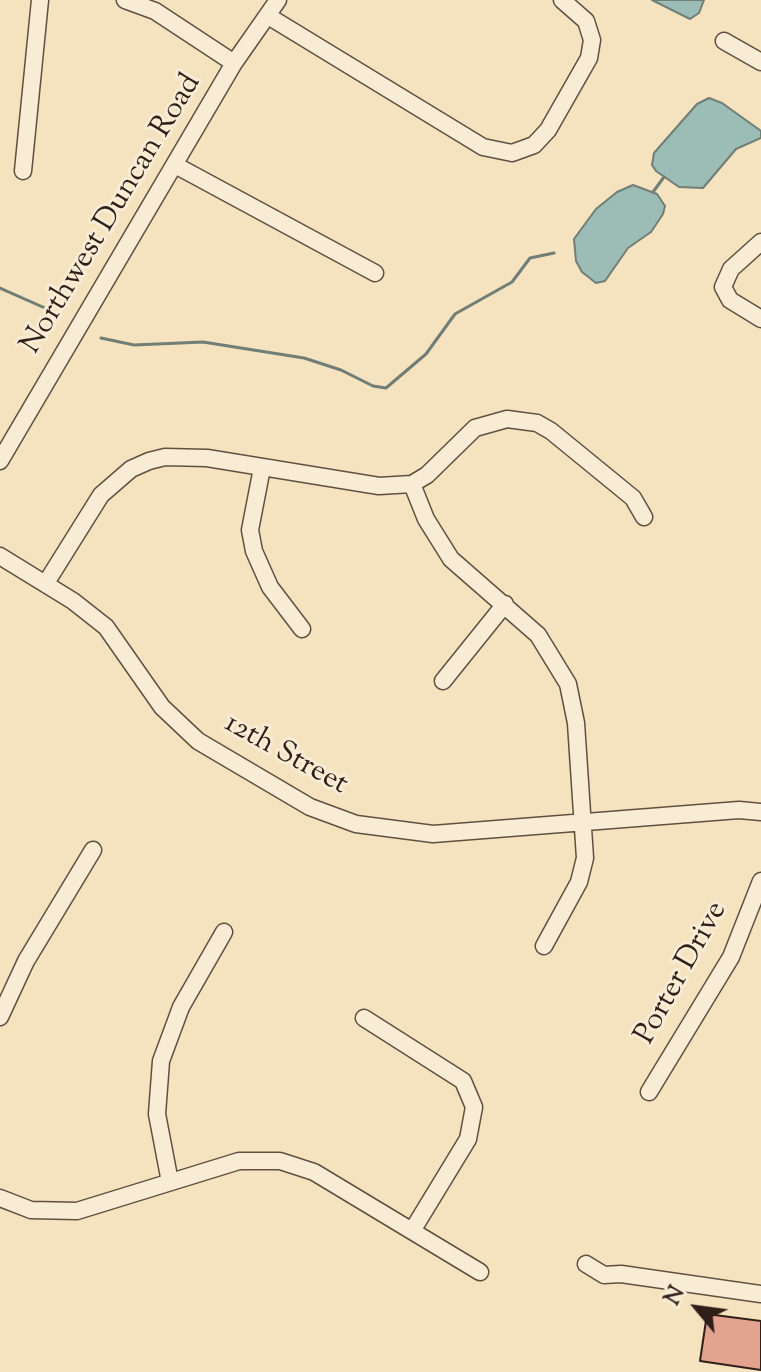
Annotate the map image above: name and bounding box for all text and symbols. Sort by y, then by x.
street label: Northwest Duncan Road [15,69,211,361]
street label: 12th Street [217,707,353,805]
street label: Porter Drive [629,896,737,1052]
north arrow [657,1268,737,1348]
text: N [658,1281,694,1312]

